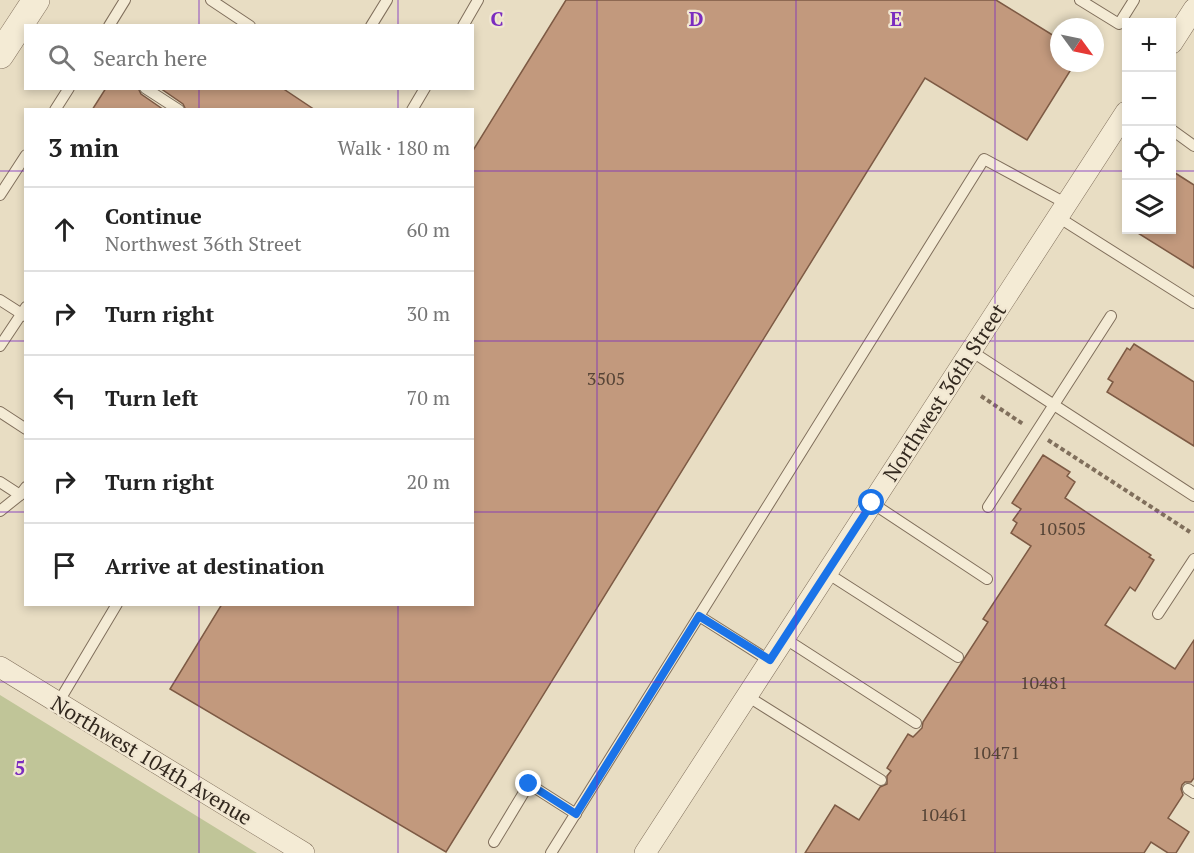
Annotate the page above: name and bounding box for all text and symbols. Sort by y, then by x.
text: C [490,5,504,32]
text: D [689,5,703,32]
text: E [890,5,902,32]
north arrow [1050,18,1104,72]
map controls [1122,18,1176,234]
button: + [1122,18,1176,72]
search box [24,24,474,90]
icon: search [45,41,78,74]
text: Search here [93,43,207,72]
button: − [1122,72,1176,126]
button: locate [1122,126,1176,180]
text: 3 min [48,130,119,164]
text: Walk · 180 m [338,134,450,161]
button: layers [1122,180,1176,234]
text: Continue [105,201,202,230]
icon: ahead [48,213,81,246]
text: 60 m [407,216,450,243]
text: Northwest 36th Street [105,230,302,257]
icon: right [48,297,81,330]
street label: Northwest 36th Street [876,298,1012,486]
text: Turn right [105,299,214,328]
text: 30 m [407,300,450,327]
house number: 3505 [587,366,625,390]
icon: left [48,381,81,414]
text: Turn left [105,383,198,412]
text: 70 m [407,384,450,411]
icon: right [48,465,81,498]
text: Turn right [105,467,214,496]
text: 20 m [407,468,450,495]
route start [858,489,884,515]
house number: 10505 [1038,516,1086,540]
icon: arrive [48,549,81,582]
text: Arrive at destination [105,551,324,580]
house number: 10481 [1020,670,1068,694]
street label: Northwest 104th Avenue [46,689,258,831]
house number: 10471 [972,740,1020,764]
text: 5 [14,754,26,781]
route end [515,770,541,796]
house number: 10461 [920,802,968,826]

